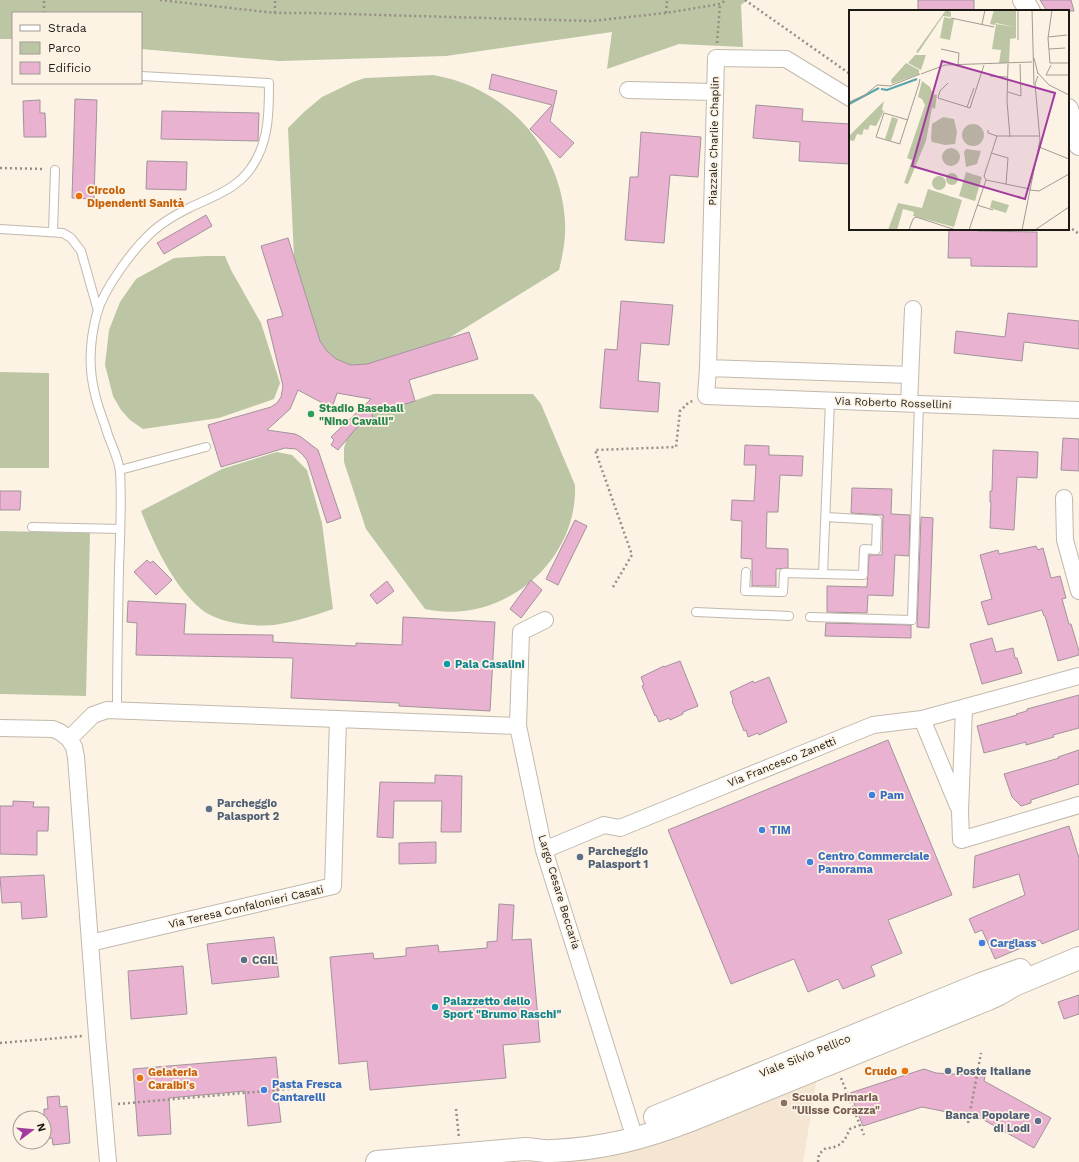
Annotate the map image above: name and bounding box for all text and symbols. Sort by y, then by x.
inset map [849,10,1069,230]
legend [12,12,142,84]
text: Strada [48,21,87,35]
text: Parco [48,41,81,55]
text: Edificio [48,61,91,75]
street label: Piazzale Charlie Chaplin [706,76,722,206]
place label: Circolo Dipendenti Sanità [87,184,185,210]
marker: Circolo Dipendenti Sanità [74,191,84,201]
street label: Via Roberto Rossellini [834,394,952,412]
place label: Stadio Baseball "Nino Cavalli" [319,402,404,428]
marker: Stadio Baseball "Nino Cavalli" [306,409,316,419]
place label: Pala Casalini [455,658,525,671]
marker: Pala Casalini [442,659,452,669]
street label: Via Francesco Zanetti [726,734,838,790]
place label: Pam [880,789,904,802]
marker: Pam [867,790,877,800]
place label: Parcheggio Palasport 2 [217,797,280,823]
marker: Parcheggio Palasport 2 [204,804,214,814]
place label: TIM [770,824,791,837]
marker: TIM [757,825,767,835]
street label: Largo Cesare Beccaria [535,833,583,951]
place label: Parcheggio Palasport 1 [588,845,648,871]
place label: Centro Commerciale Panorama [818,850,929,876]
marker: Parcheggio Palasport 1 [575,852,585,862]
marker: Centro Commerciale Panorama [805,857,815,867]
street label: Via Teresa Confalonieri Casati [167,883,325,931]
place label: Carglass [990,937,1037,950]
marker: Carglass [977,938,987,948]
place label: CGIL [252,954,278,967]
marker: CGIL [239,955,249,965]
place label: Palazzetto dello Sport "Brumo Raschi" [443,995,561,1021]
marker: Palazzetto dello Sport "Brumo Raschi" [430,1002,440,1012]
street label: Viale Silvio Pellico [758,1032,852,1080]
place label: Crudo [864,1065,897,1078]
place label: Poste Italiane [956,1065,1031,1078]
place label: Gelateria Caraibi's [148,1066,198,1092]
marker: Crudo [900,1066,910,1076]
marker: Poste Italiane [943,1066,953,1076]
marker: Gelateria Caraibi's [135,1073,145,1083]
place label: Pasta Fresca Cantarelli [272,1078,343,1104]
marker: Pasta Fresca Cantarelli [259,1085,269,1095]
place label: Scuola Primaria "Ulisse Corazza" [792,1091,880,1117]
marker: Scuola Primaria "Ulisse Corazza" [779,1098,789,1108]
place label: Banca Popolare di Lodi [945,1109,1030,1135]
north arrow [12,1110,52,1150]
marker: Banca Popolare di Lodi [1033,1116,1043,1126]
text: N [34,1122,49,1133]

